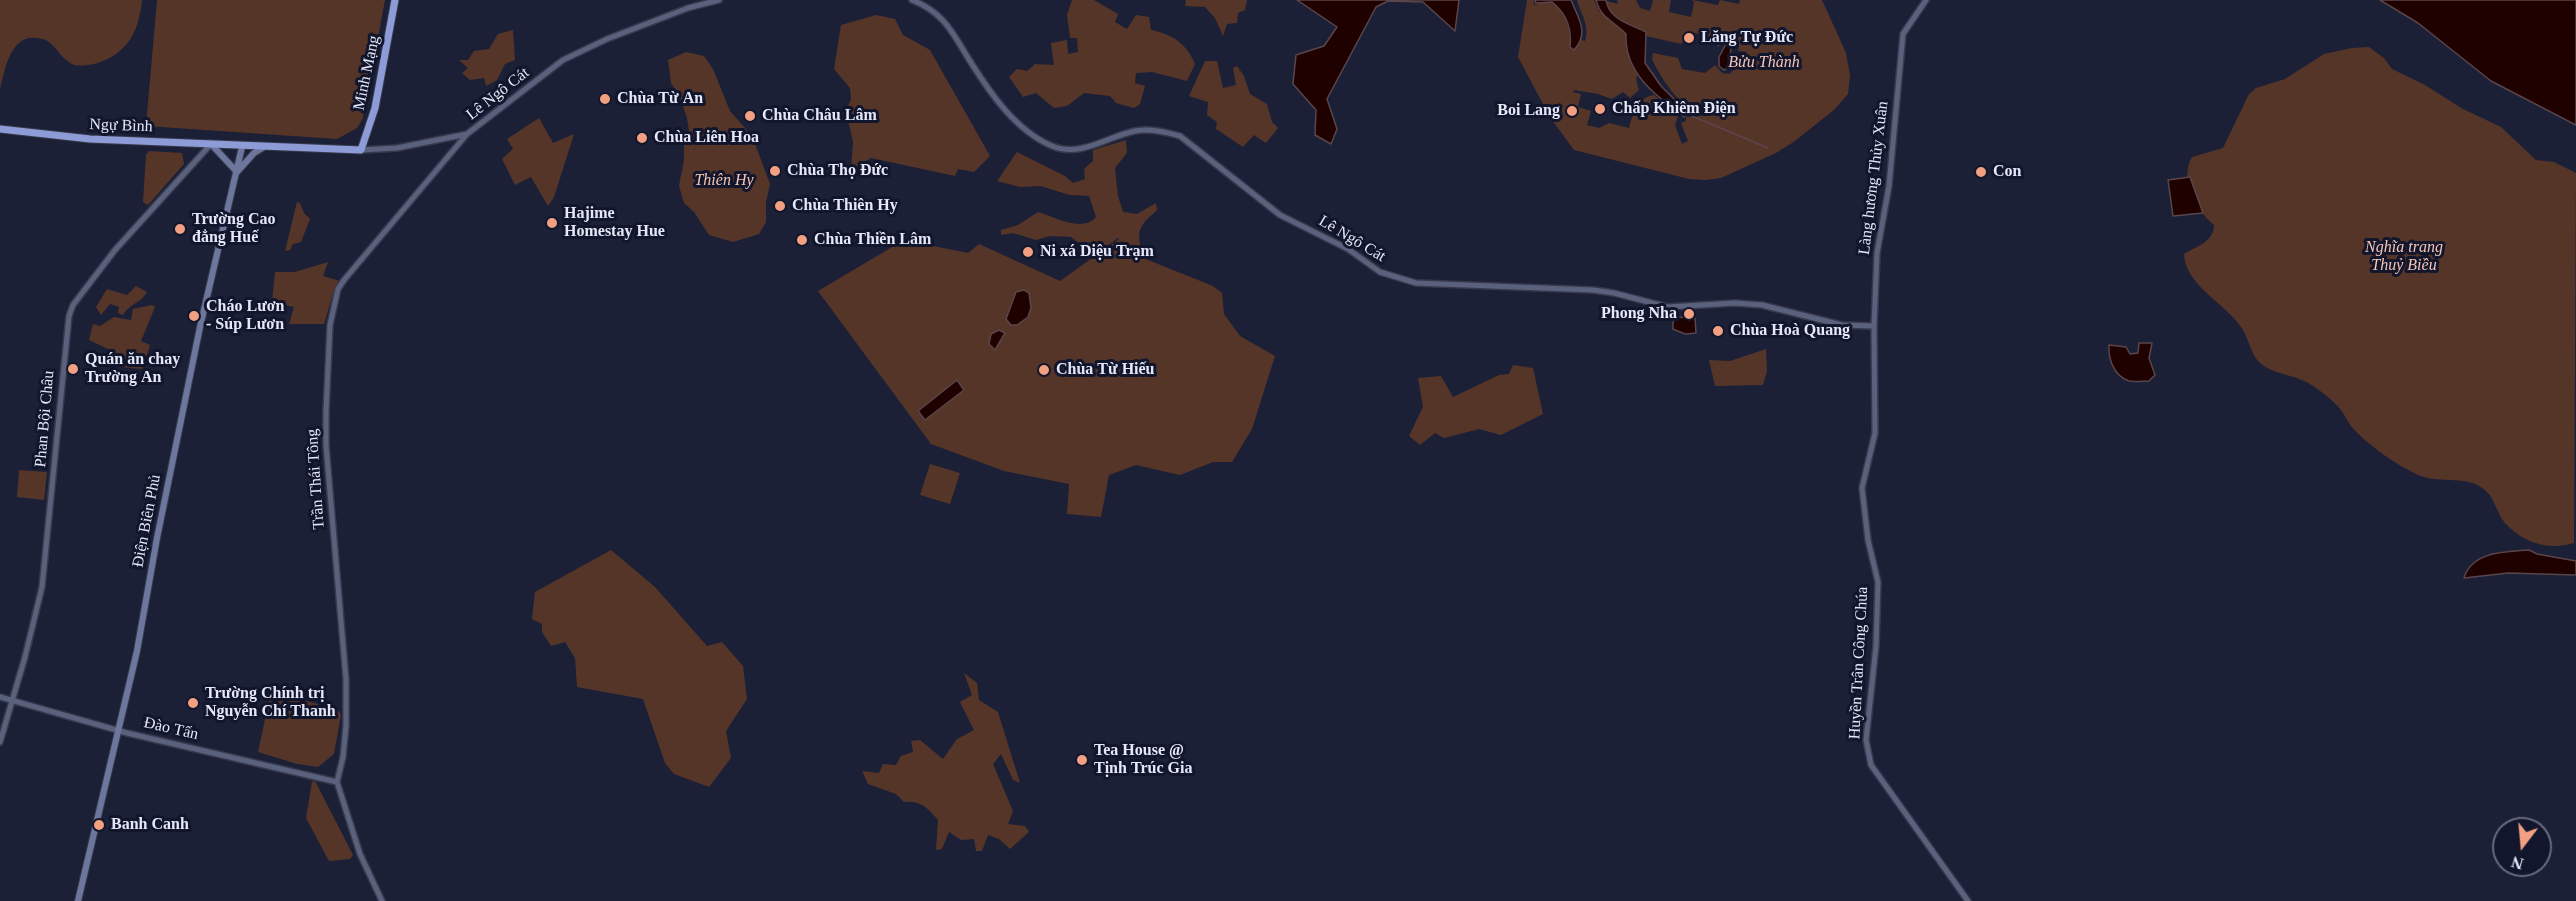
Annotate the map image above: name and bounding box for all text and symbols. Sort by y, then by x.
place label: Lăng Tự Đức [1701,28,1793,48]
marker: Lăng Tự Đức [1682,31,1696,45]
street label: Minh Mạng [350,34,384,112]
park label: Bửu Thành [1728,53,1800,73]
street label: Lê Ngô Cát [463,63,533,125]
place label: Chùa Từ An [617,89,703,109]
marker: Chùa Từ An [598,92,612,106]
place label: Chấp Khiêm Điện [1612,99,1736,119]
street label: Làng hương Thủy Xuân [1855,100,1893,256]
place label: Boi Lang [1497,101,1560,121]
marker: Chấp Khiêm Điện [1593,102,1607,116]
marker: Boi Lang [1565,104,1579,118]
place label: Chùa Châu Lâm [762,106,877,126]
marker: Chùa Châu Lâm [743,109,757,123]
street label: Ngự Bình [89,115,153,137]
place label: Chùa Liên Hoa [654,128,759,148]
marker: Chùa Liên Hoa [635,131,649,145]
place label: Chùa Thọ Đức [787,161,888,181]
place label: Con [1993,162,2021,182]
marker: Chùa Thọ Đức [768,164,782,178]
marker: Con [1974,165,1988,179]
park label: Thiên Hy [694,171,754,191]
place label: Chùa Thiên Hy [792,196,898,216]
marker: Chùa Thiên Hy [773,199,787,213]
place label: Hajime Homestay Hue [564,204,665,242]
place label: Trường Cao đẳng Huế [192,210,276,248]
street label: Lê Ngô Cát [1315,212,1389,266]
marker: Hajime Homestay Hue [545,216,559,230]
marker: Trường Cao đẳng Huế [173,222,187,236]
place label: Chùa Thiền Lâm [814,230,931,250]
marker: Chùa Thiền Lâm [795,233,809,247]
park label: Nghĩa trang Thuỷ Biều [2365,238,2443,276]
place label: Ni xá Diệu Trạm [1040,242,1154,262]
marker: Ni xá Diệu Trạm [1021,245,1035,259]
place label: Cháo Lươn - Súp Lươn [206,297,284,335]
place label: Phong Nha [1601,304,1677,324]
marker: Phong Nha [1682,307,1696,321]
marker: Cháo Lươn - Súp Lươn [187,309,201,323]
place label: Chùa Hoà Quang [1730,321,1850,341]
marker: Chùa Hoà Quang [1711,324,1725,338]
place label: Quán ăn chay Trường An [85,350,180,388]
place label: Chùa Từ Hiếu [1056,360,1155,380]
marker: Quán ăn chay Trường An [66,362,80,376]
marker: Chùa Từ Hiếu [1037,363,1051,377]
street label: Phan Bội Châu [31,370,59,468]
street label: Trần Thái Tông [303,428,329,530]
street label: Điện Biên Phủ [129,473,165,569]
street label: Huyền Trân Công Chúa [1845,586,1873,740]
place label: Trường Chính trị Nguyễn Chí Thanh [205,684,336,722]
marker: Trường Chính trị Nguyễn Chí Thanh [186,696,200,710]
street label: Đào Tấn [142,713,200,745]
place label: Tea House @ Tịnh Trúc Gia [1094,741,1192,779]
marker: Tea House @ Tịnh Trúc Gia [1075,753,1089,767]
place label: Banh Canh [111,815,189,835]
north arrow [2492,817,2552,877]
marker: Banh Canh [92,818,106,832]
text: N [2510,853,2525,873]

